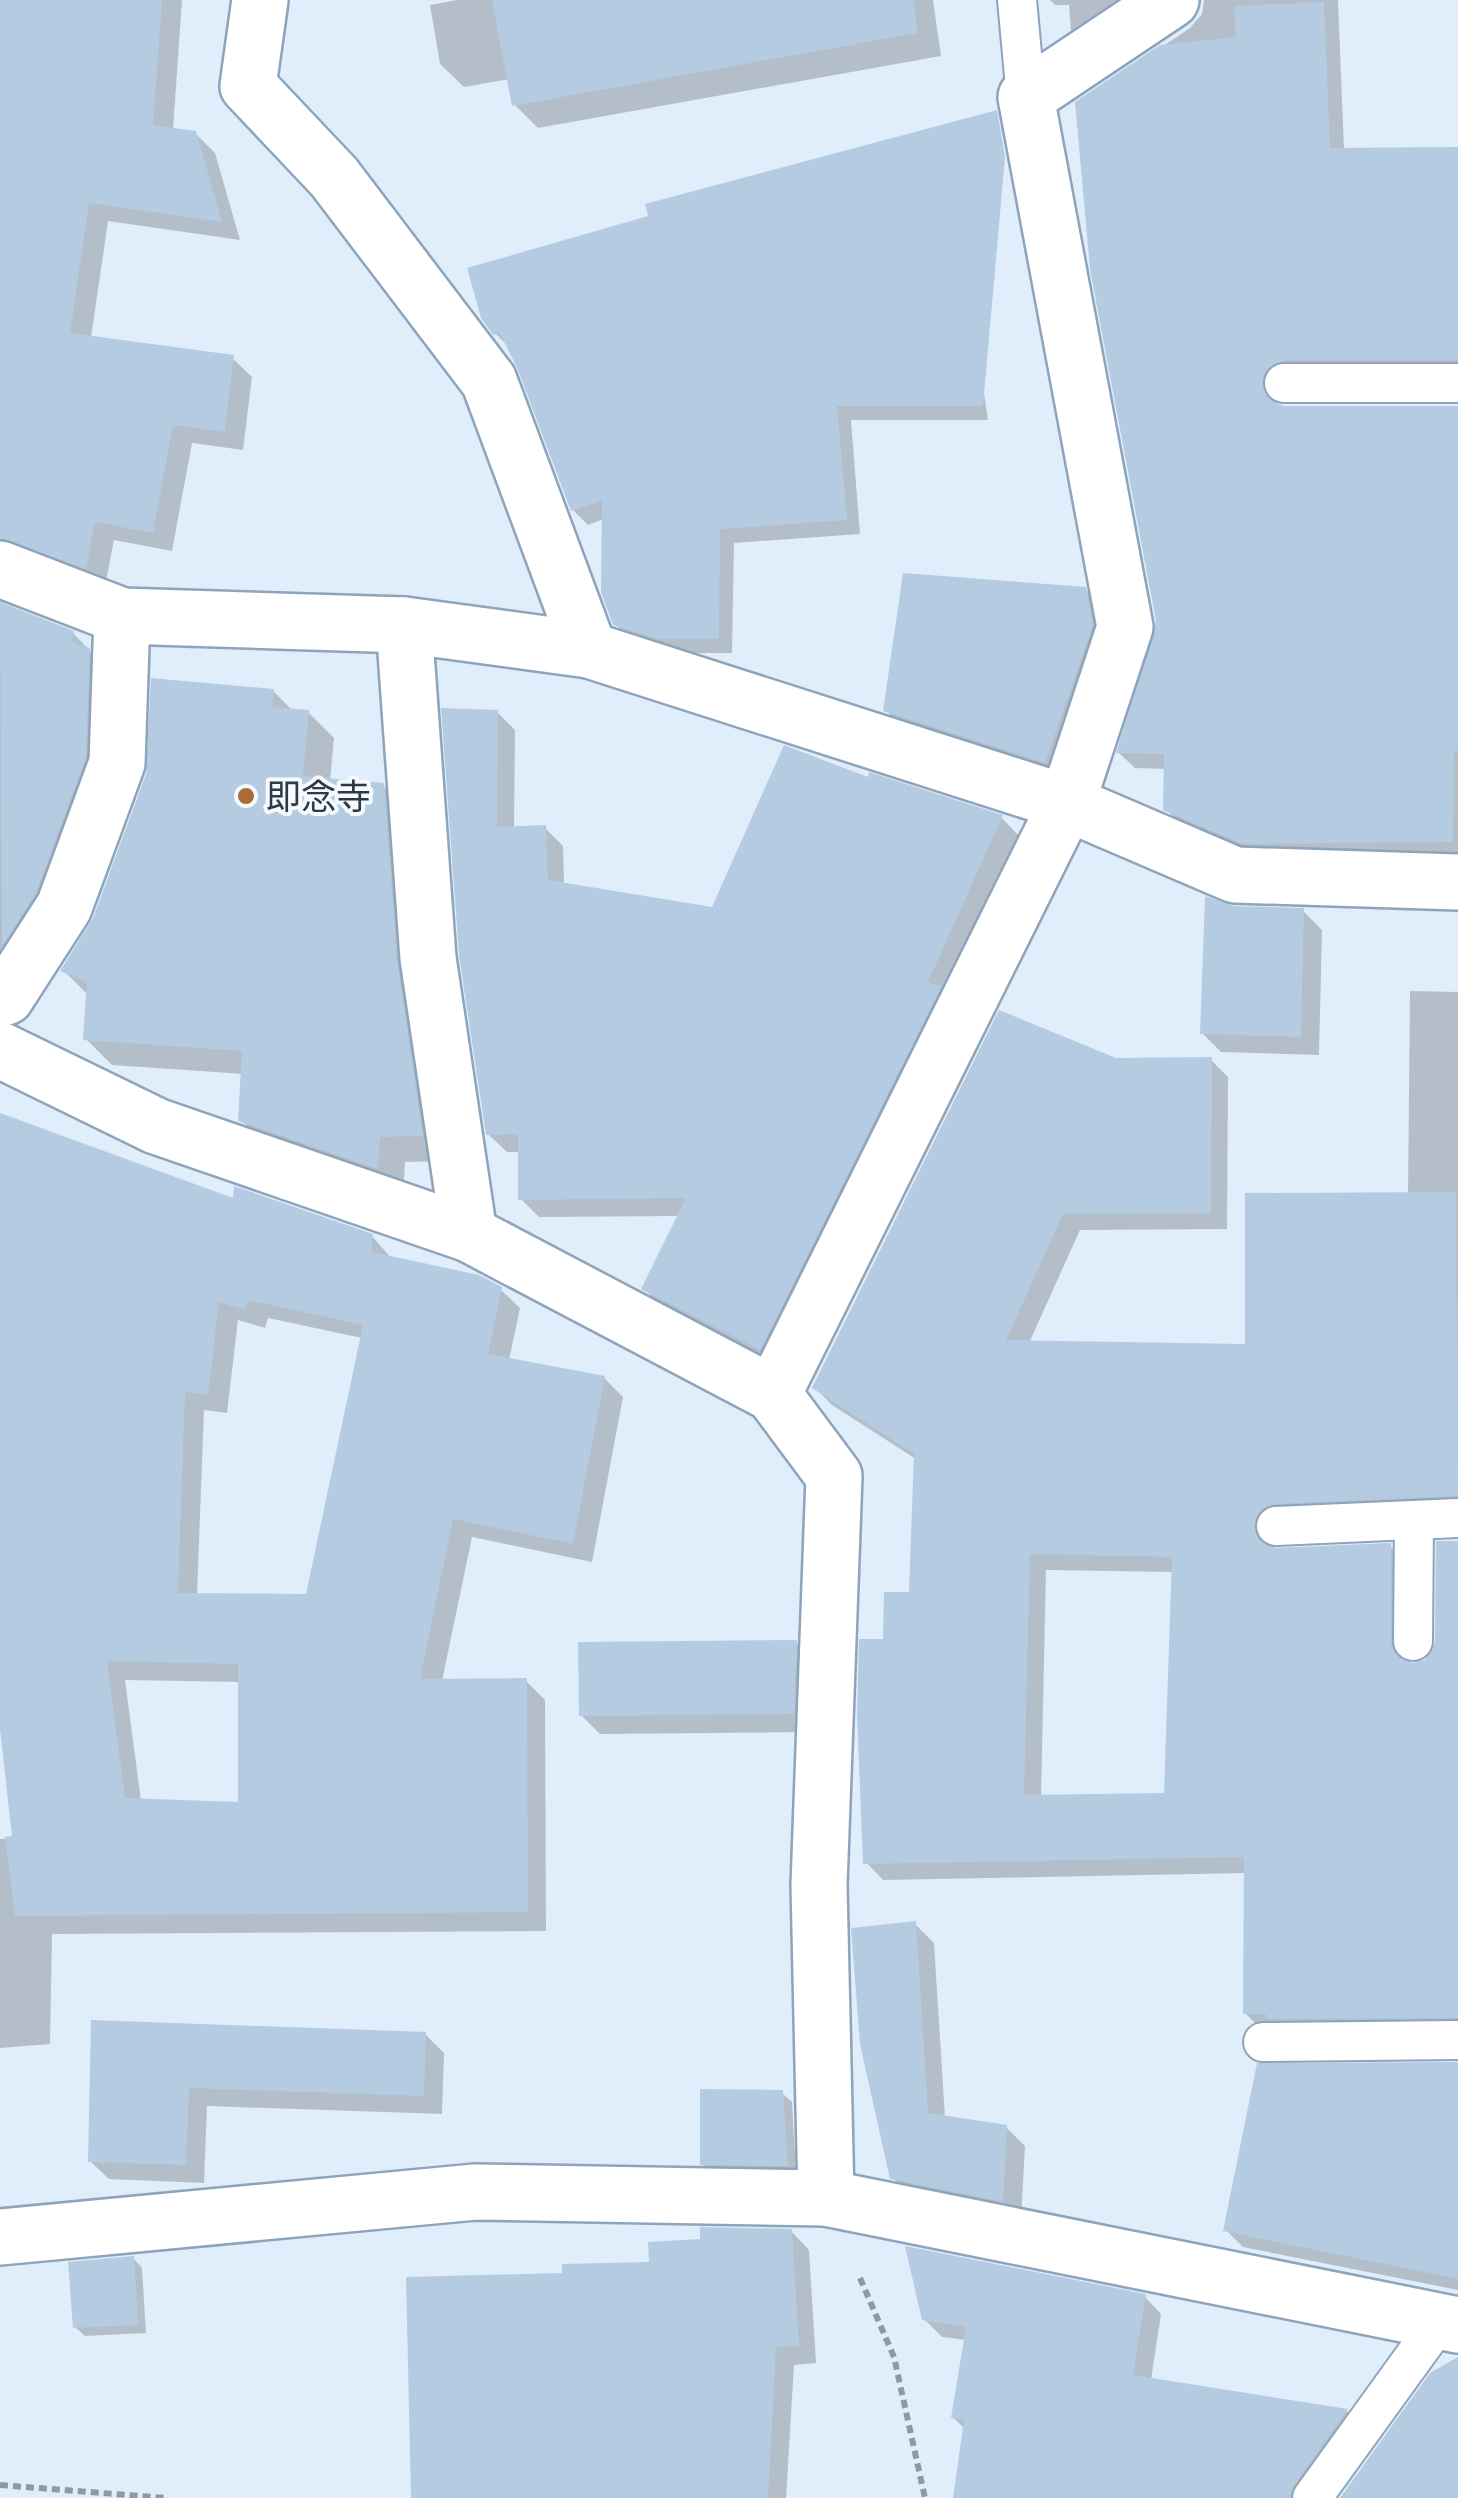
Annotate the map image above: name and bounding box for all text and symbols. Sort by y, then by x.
place label: 即念寺 [266,775,371,818]
marker: 即念寺 [235,785,257,807]

